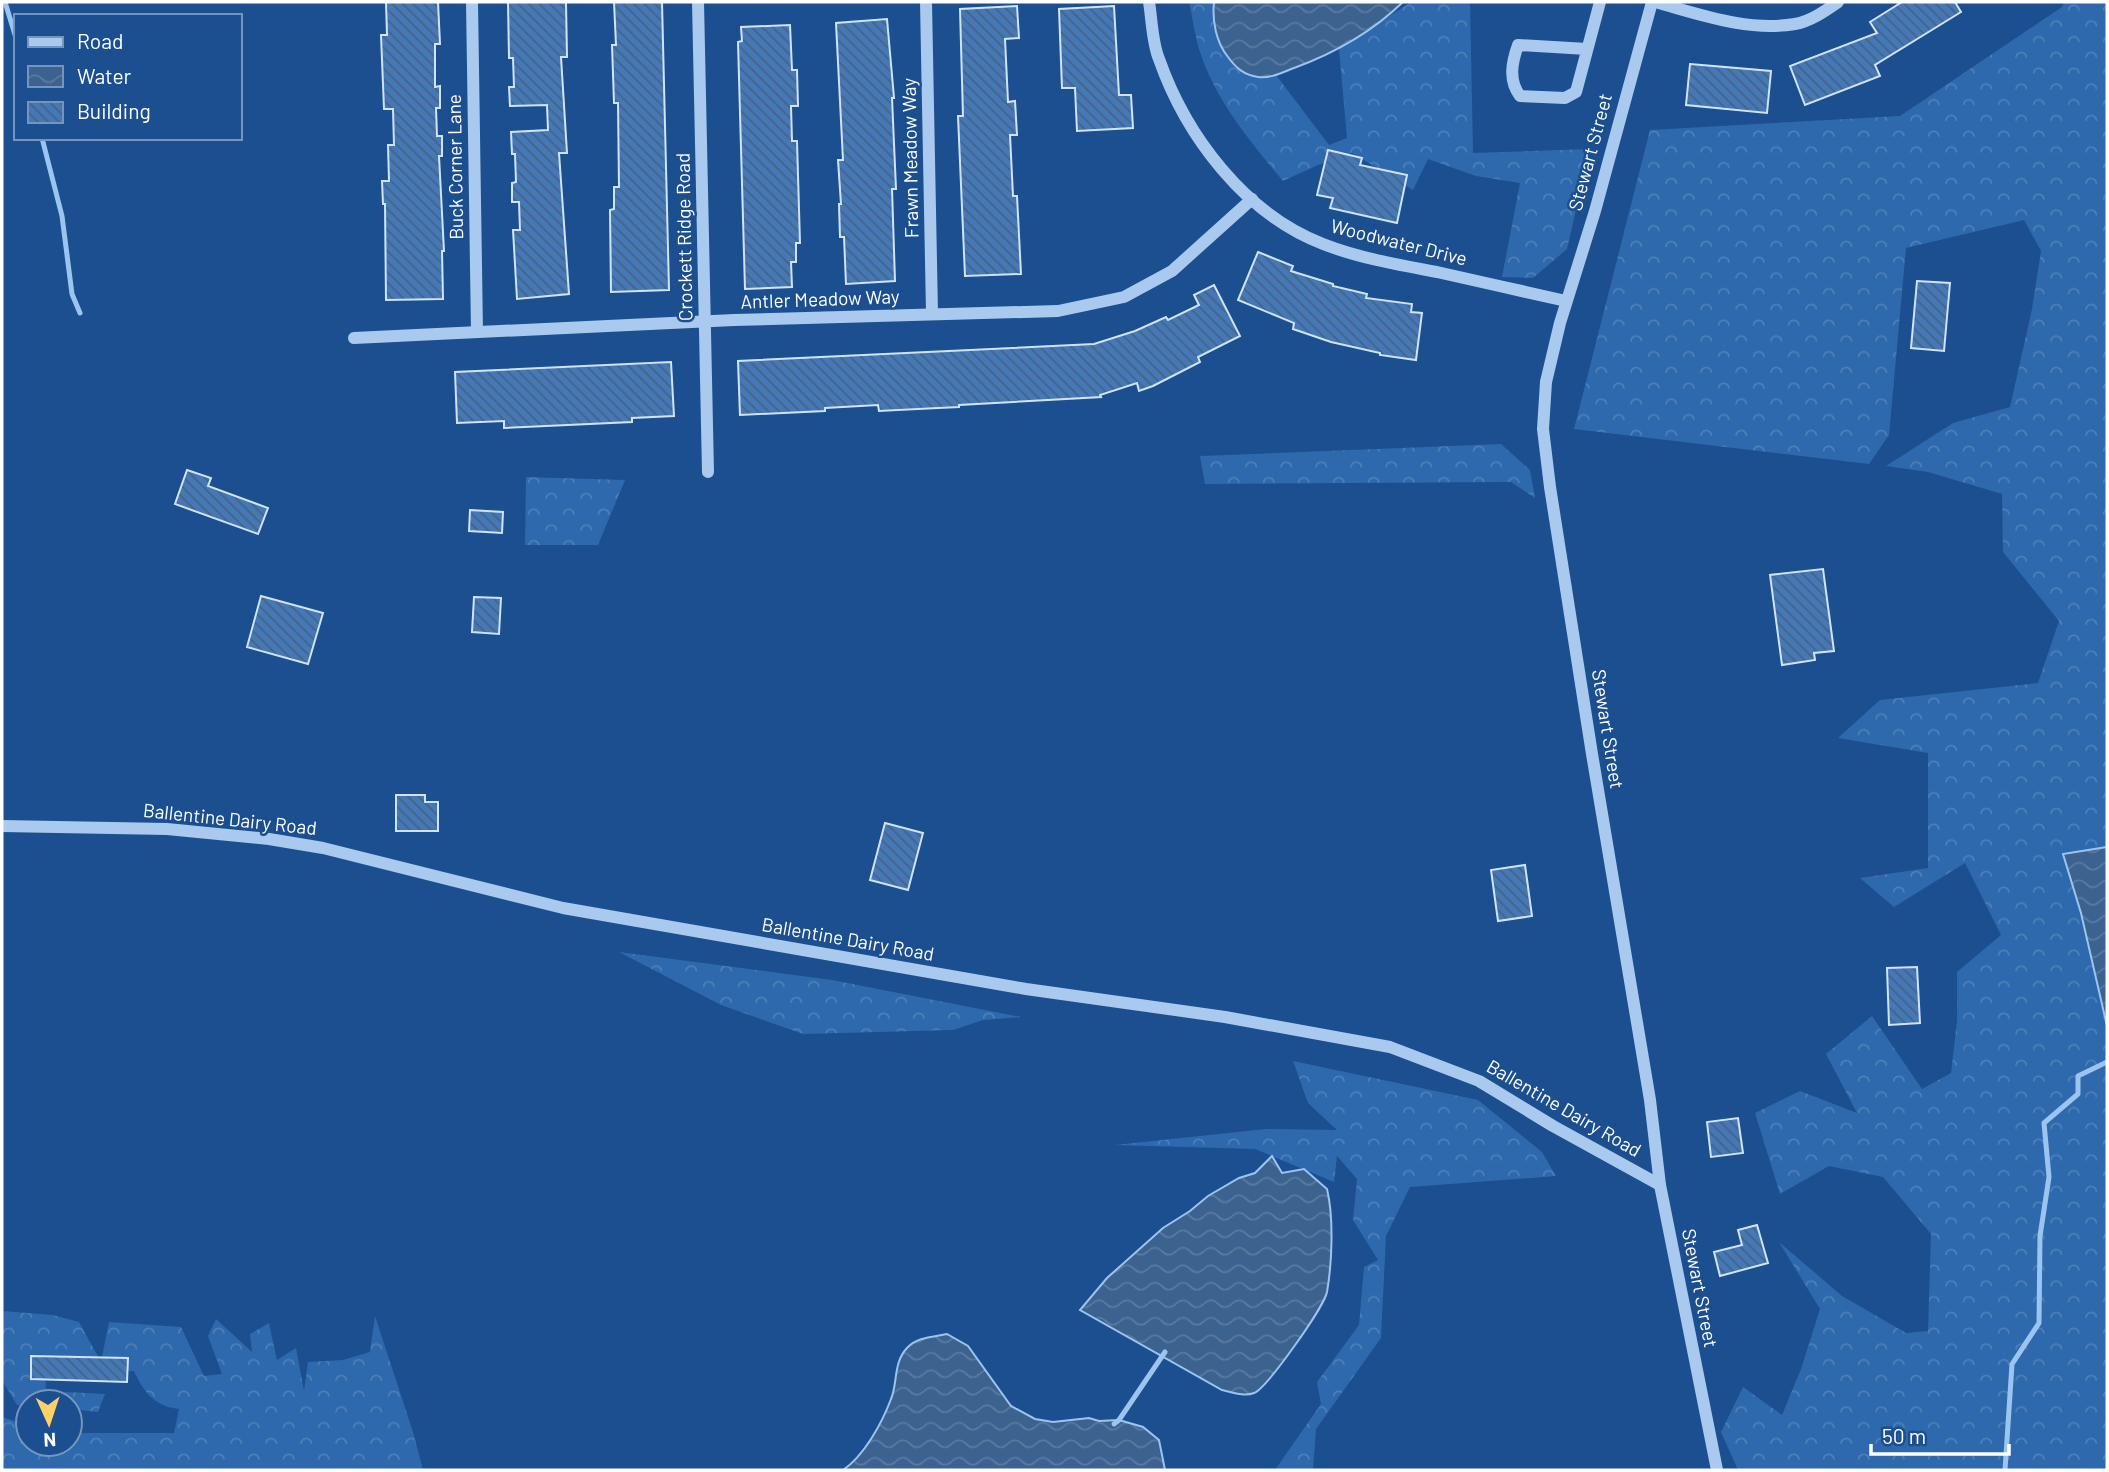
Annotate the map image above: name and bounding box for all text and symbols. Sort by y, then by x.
legend [14,14,242,140]
text: Road [77,28,123,53]
text: Water [77,63,132,88]
street label: Frawn Meadow Way [897,78,922,238]
street label: Stewart Street [1563,91,1616,213]
street label: Buck Corner Lane [442,94,467,240]
text: Building [77,98,151,123]
street label: Crockett Ridge Road [671,153,696,321]
street label: Woodwater Drive [1329,213,1470,270]
street label: Antler Meadow Way [740,284,900,313]
street label: Stewart Street [1588,668,1629,790]
street label: Ballentine Dairy Road [142,798,318,839]
street label: Ballentine Dairy Road [760,912,936,965]
street label: Ballentine Dairy Road [1483,1054,1646,1161]
street label: Stewart Street [1678,1227,1723,1349]
north arrow [14,1388,84,1458]
scale bar [1871,1412,2009,1456]
text: 50 m [1882,1423,1926,1448]
text: N [43,1429,57,1452]

